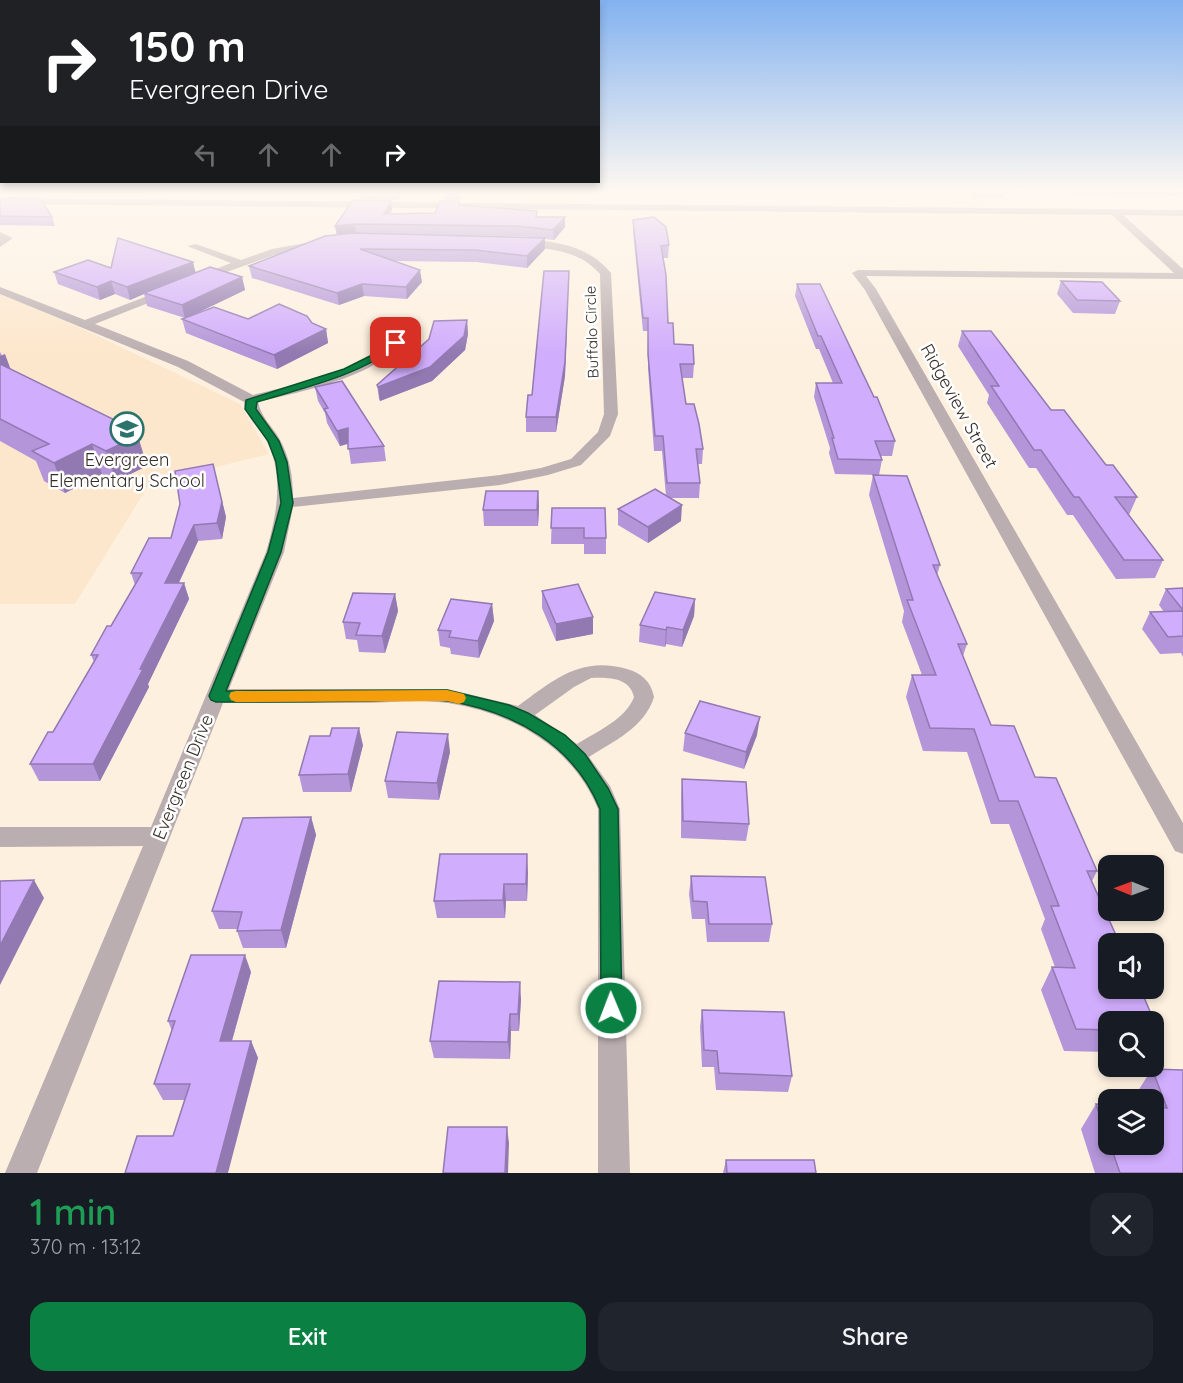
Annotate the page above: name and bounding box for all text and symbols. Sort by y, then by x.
text: 150 m [129,20,246,73]
icon: right [30,24,108,102]
text: Evergreen Drive [129,72,328,106]
icon: left [189,138,222,171]
icon: ahead [252,138,285,171]
icon: ahead [315,138,348,171]
icon: right [378,138,411,171]
street label: Buffalo Circle [580,285,603,379]
pin [370,317,421,368]
icon: arrive [379,326,412,359]
street label: Ridgeview Street [916,339,1003,472]
school or university icon: Evergreen Elementary School [109,411,145,447]
place label: Evergreen Elementary School [49,448,205,492]
street label: Evergreen Drive [147,711,218,843]
north arrow [1098,855,1164,921]
map controls [1098,855,1164,1155]
button: sound [1098,933,1164,999]
position arrow [579,976,643,1040]
button: search [1098,1011,1164,1077]
button: layers [1098,1089,1164,1155]
text: 1 min [30,1189,116,1234]
button: close [1090,1193,1153,1256]
text: 370 m · 13:12 [30,1234,141,1259]
button: Exit [30,1302,586,1371]
button: Share [598,1302,1153,1371]

